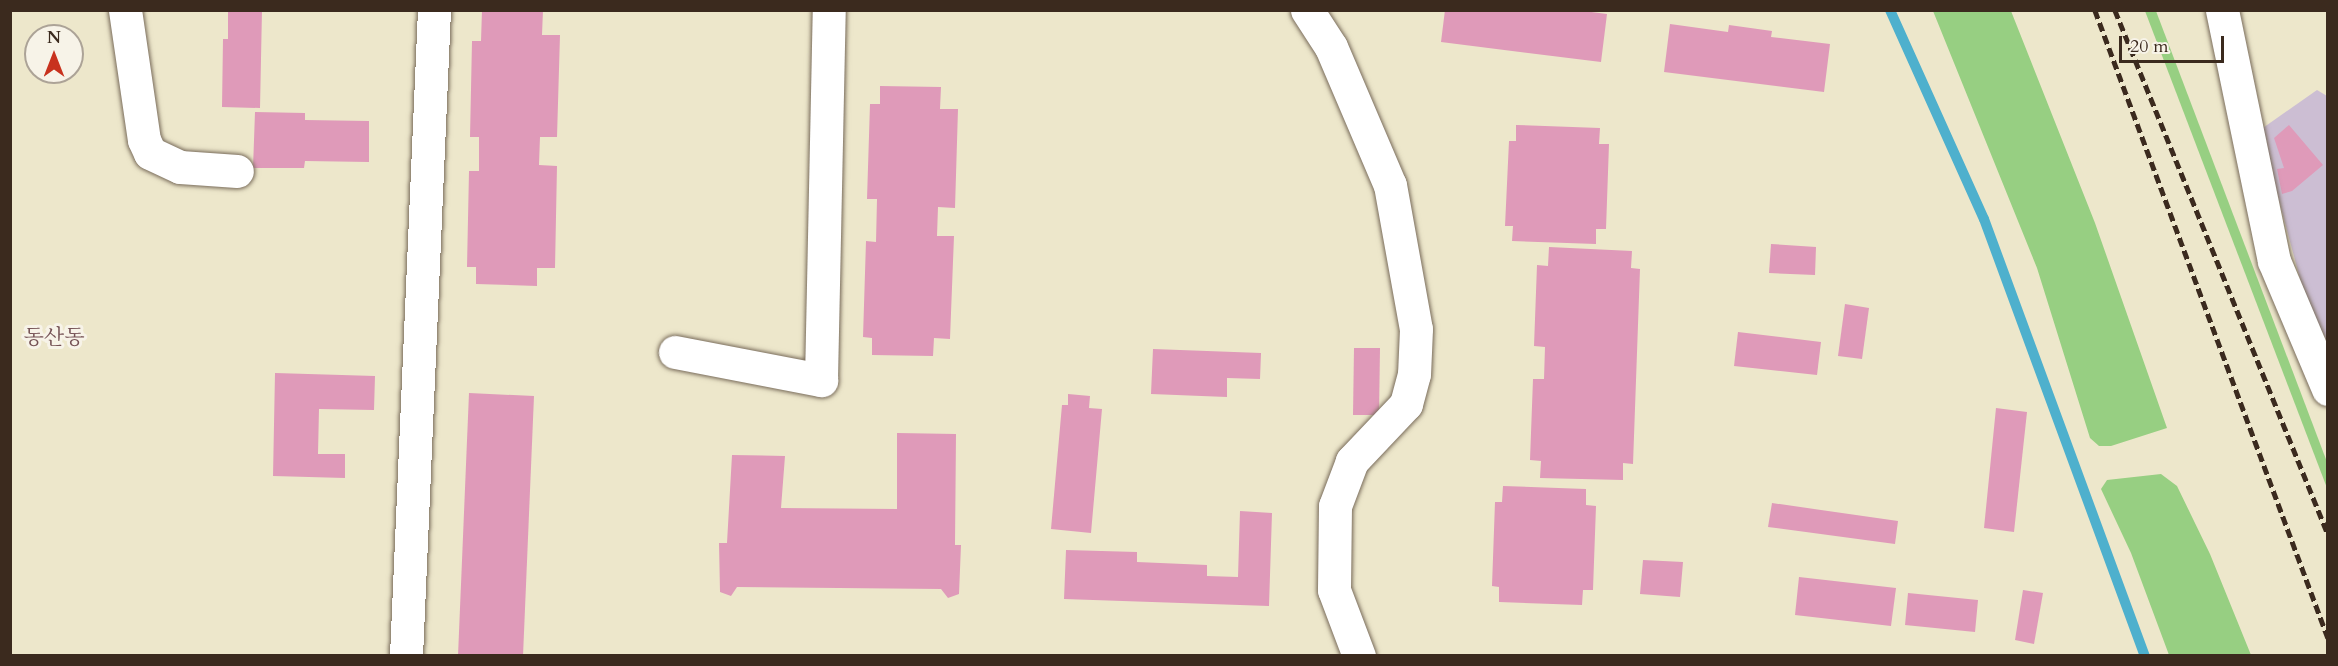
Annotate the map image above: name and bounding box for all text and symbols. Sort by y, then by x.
north arrow [24,24,84,84]
scale bar [2122,24,2227,62]
text: N [47,27,61,49]
text: 20 m [2130,34,2169,59]
district label: 동산동 [24,325,84,351]

